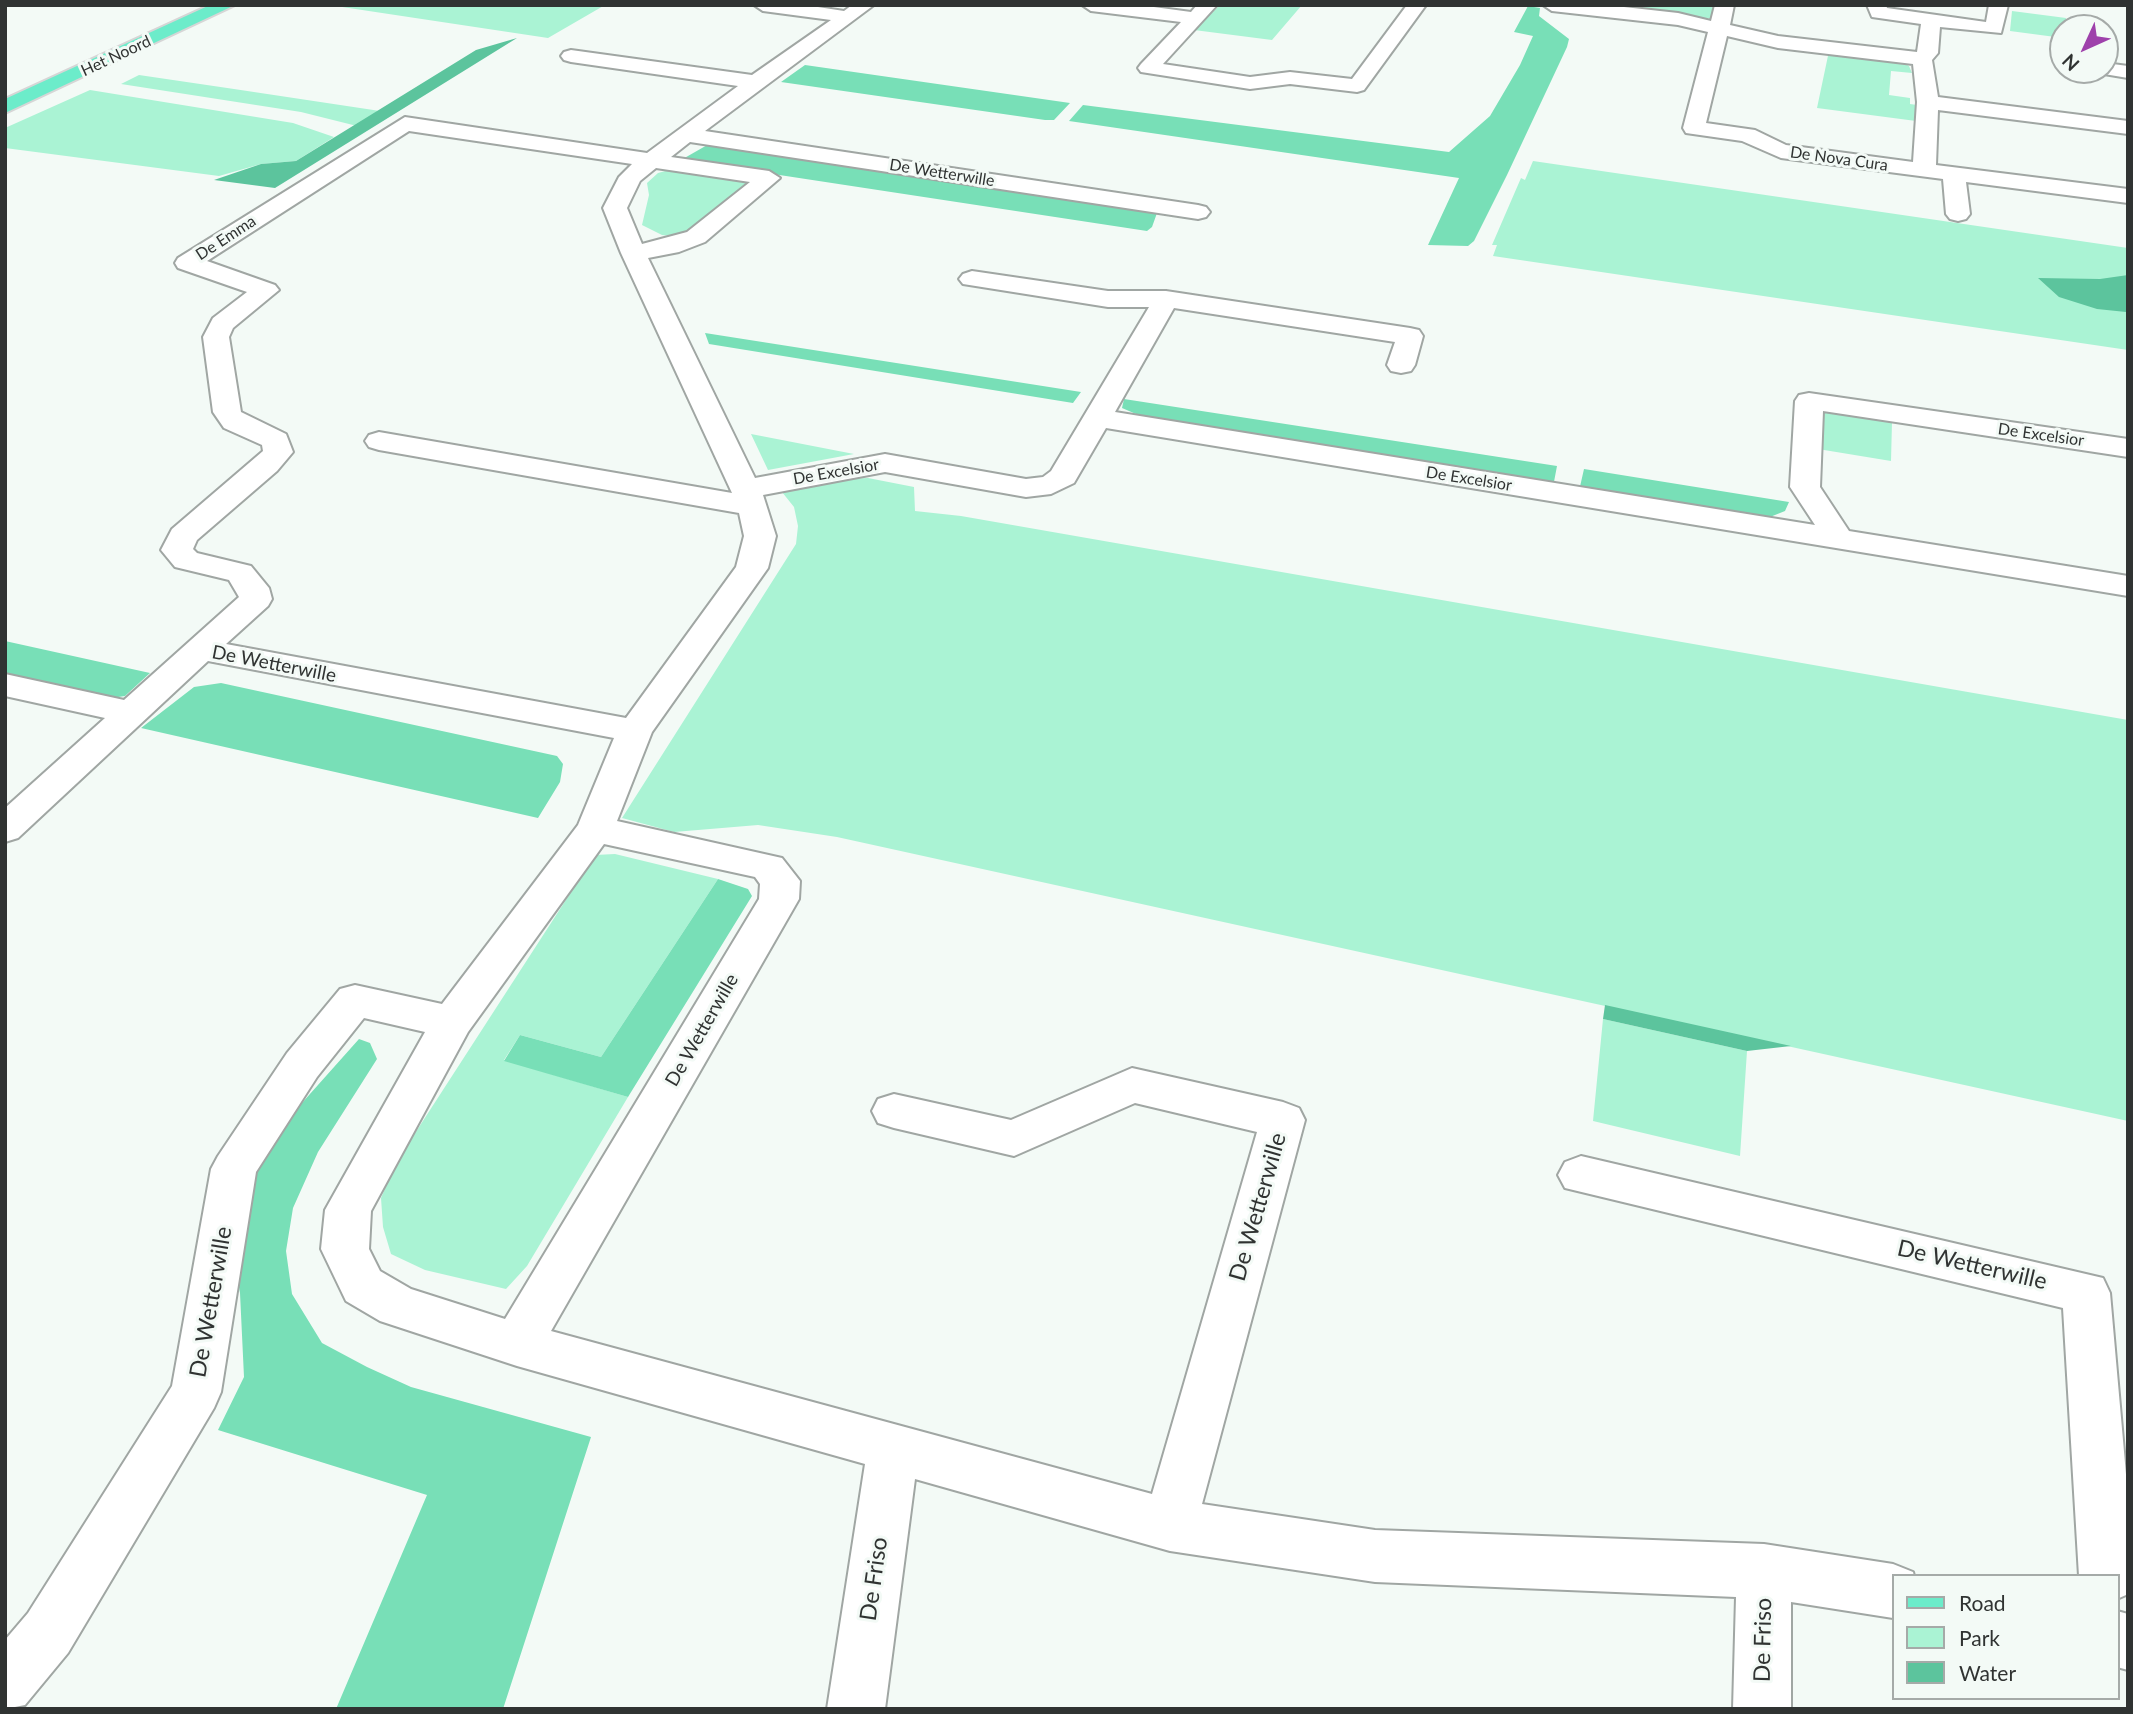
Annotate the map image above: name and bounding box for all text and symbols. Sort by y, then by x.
north arrow [2049,14,2119,84]
street label: Het Noord [78,31,154,81]
text: N [2057,49,2084,76]
street label: De Nova Cura [1789,143,1889,175]
street label: De Wetterwille [888,155,996,191]
street label: De Emma [192,211,260,265]
street label: De Excelsior [1997,419,2085,451]
street label: De Excelsior [792,455,880,489]
street label: De Excelsior [1425,463,1513,495]
street label: De Wetterwille [210,641,338,687]
street label: De Wetterwille [661,970,743,1090]
street label: De Wetterwille [1224,1130,1292,1284]
street label: De Wetterwille [184,1224,238,1380]
street label: De Wetterwille [1895,1234,2049,1296]
street label: De Friso [854,1535,894,1623]
legend [1892,1574,2119,1700]
text: Road [1959,1590,2006,1615]
street label: De Friso [1748,1598,1778,1682]
text: Park [1959,1625,2000,1650]
text: Water [1959,1660,2016,1685]

